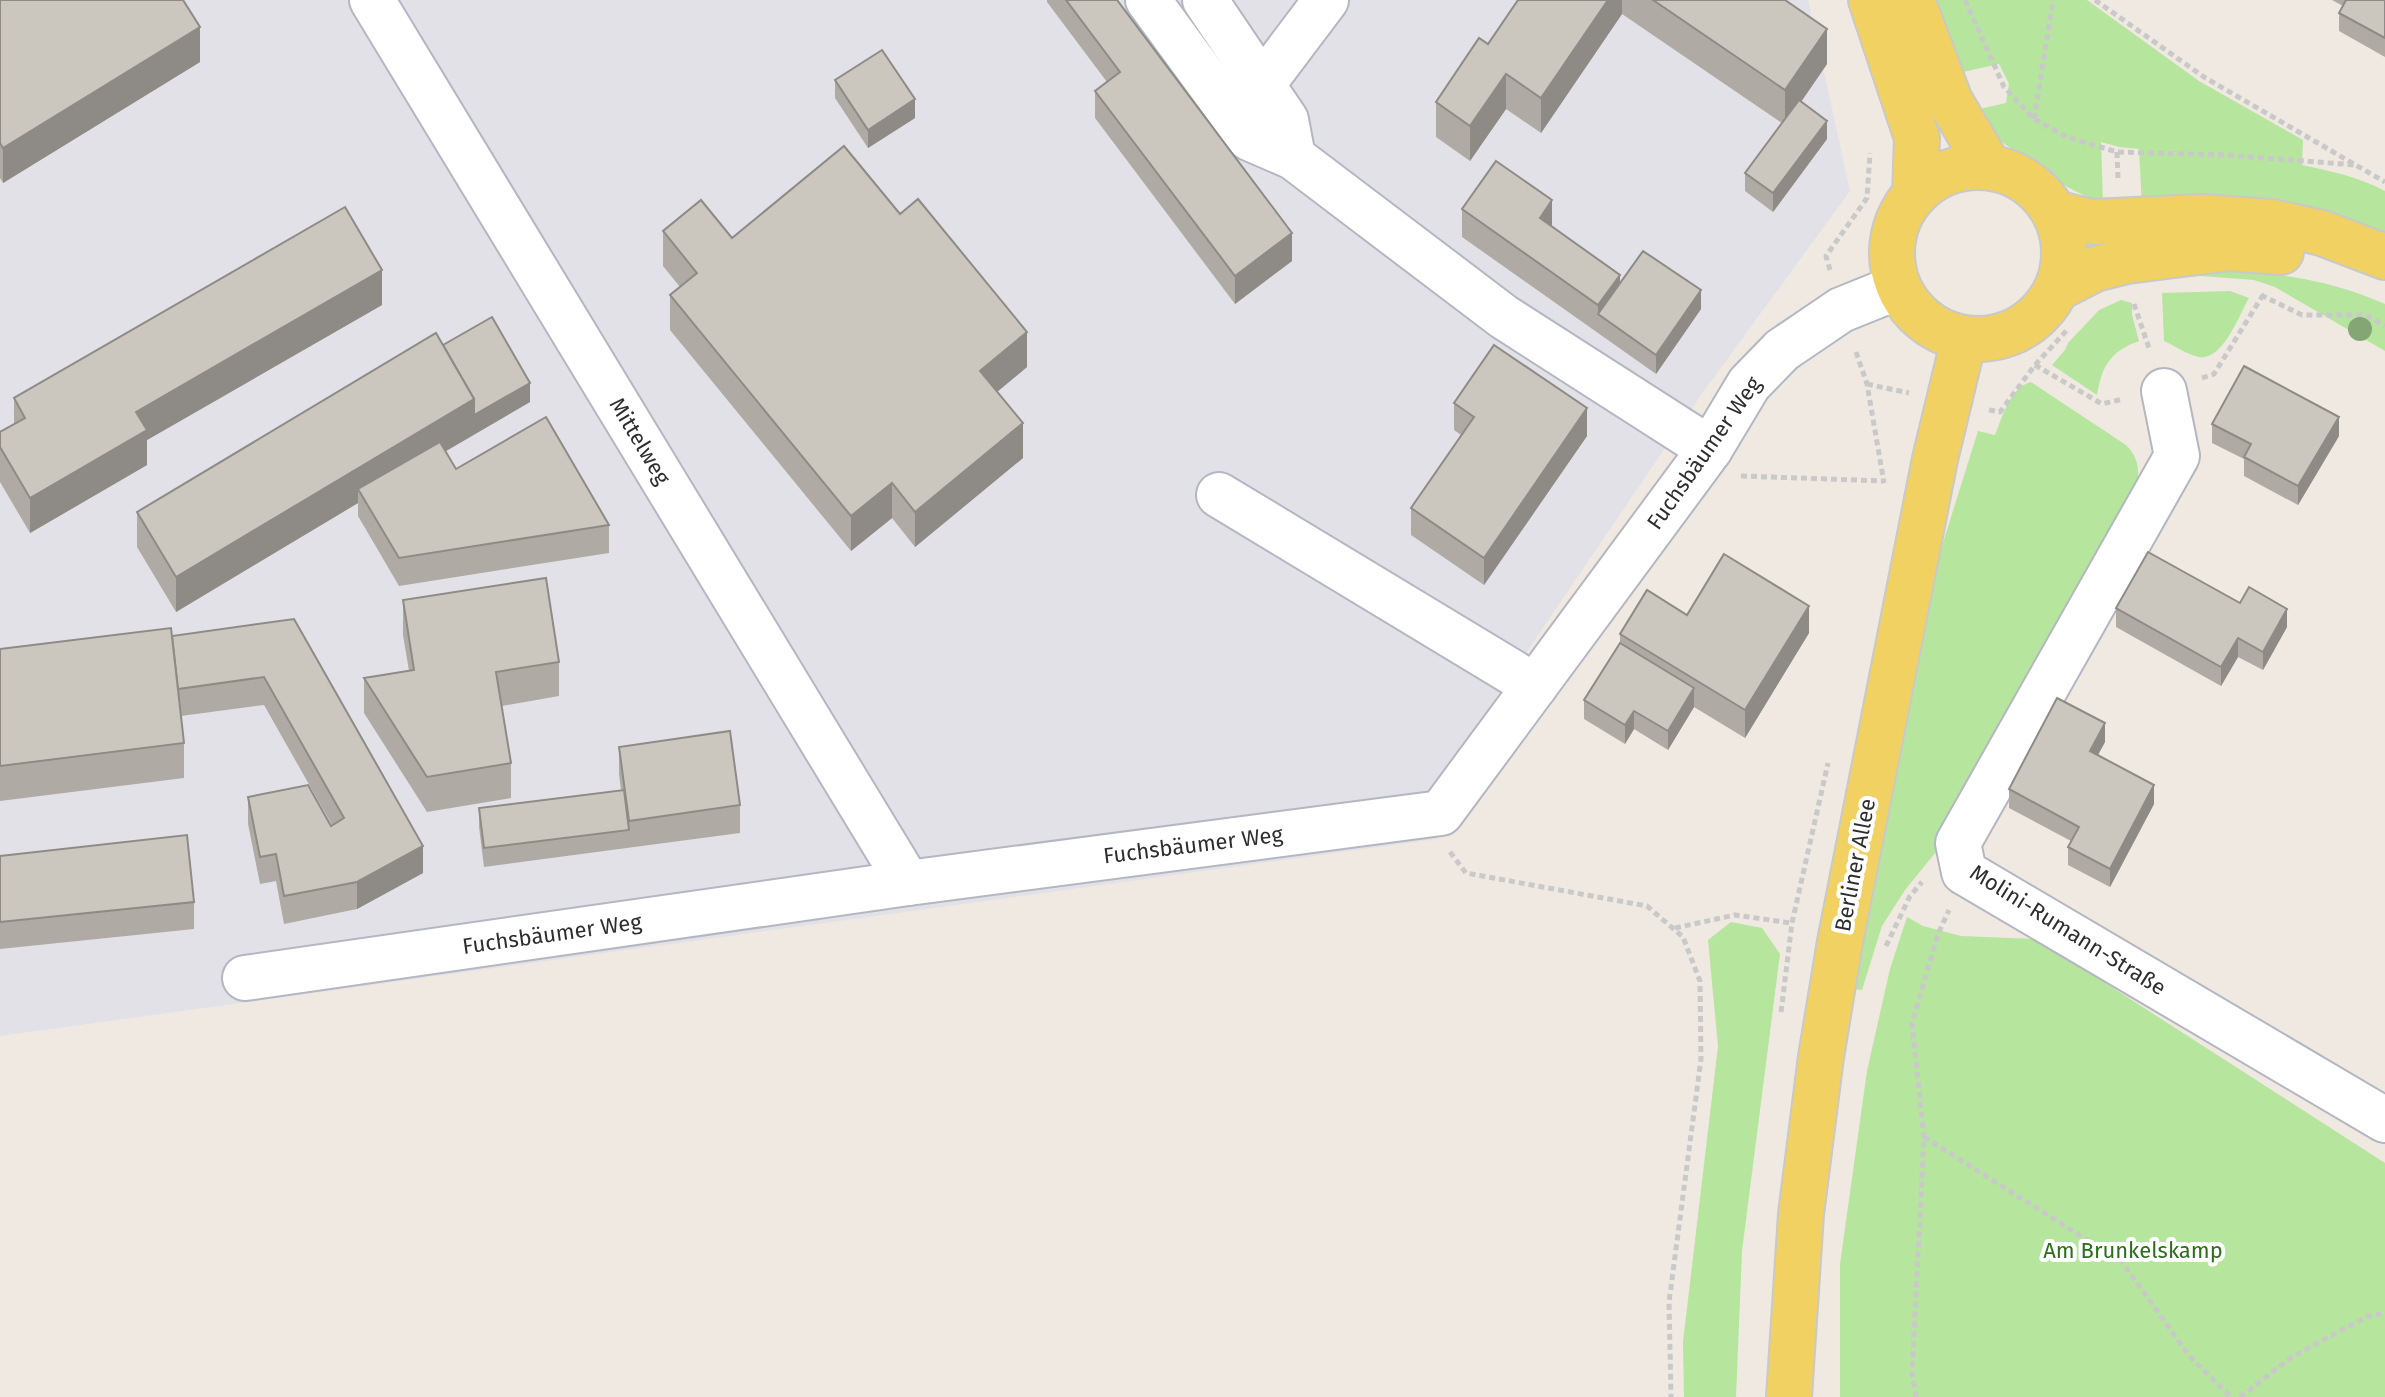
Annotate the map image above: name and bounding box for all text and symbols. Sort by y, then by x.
street label: Fuchsbäumer Weg [1641,371,1767,535]
street label: Mittelweg [604,393,677,490]
street label: Berliner Allee [1829,796,1881,934]
street label: Fuchsbäumer Weg [1102,821,1285,869]
street label: Molini-Rumann-Straße [1965,859,2171,1001]
street label: Fuchsbäumer Weg [461,908,644,960]
park label: Am Brunkelskamp [2043,1237,2223,1264]

